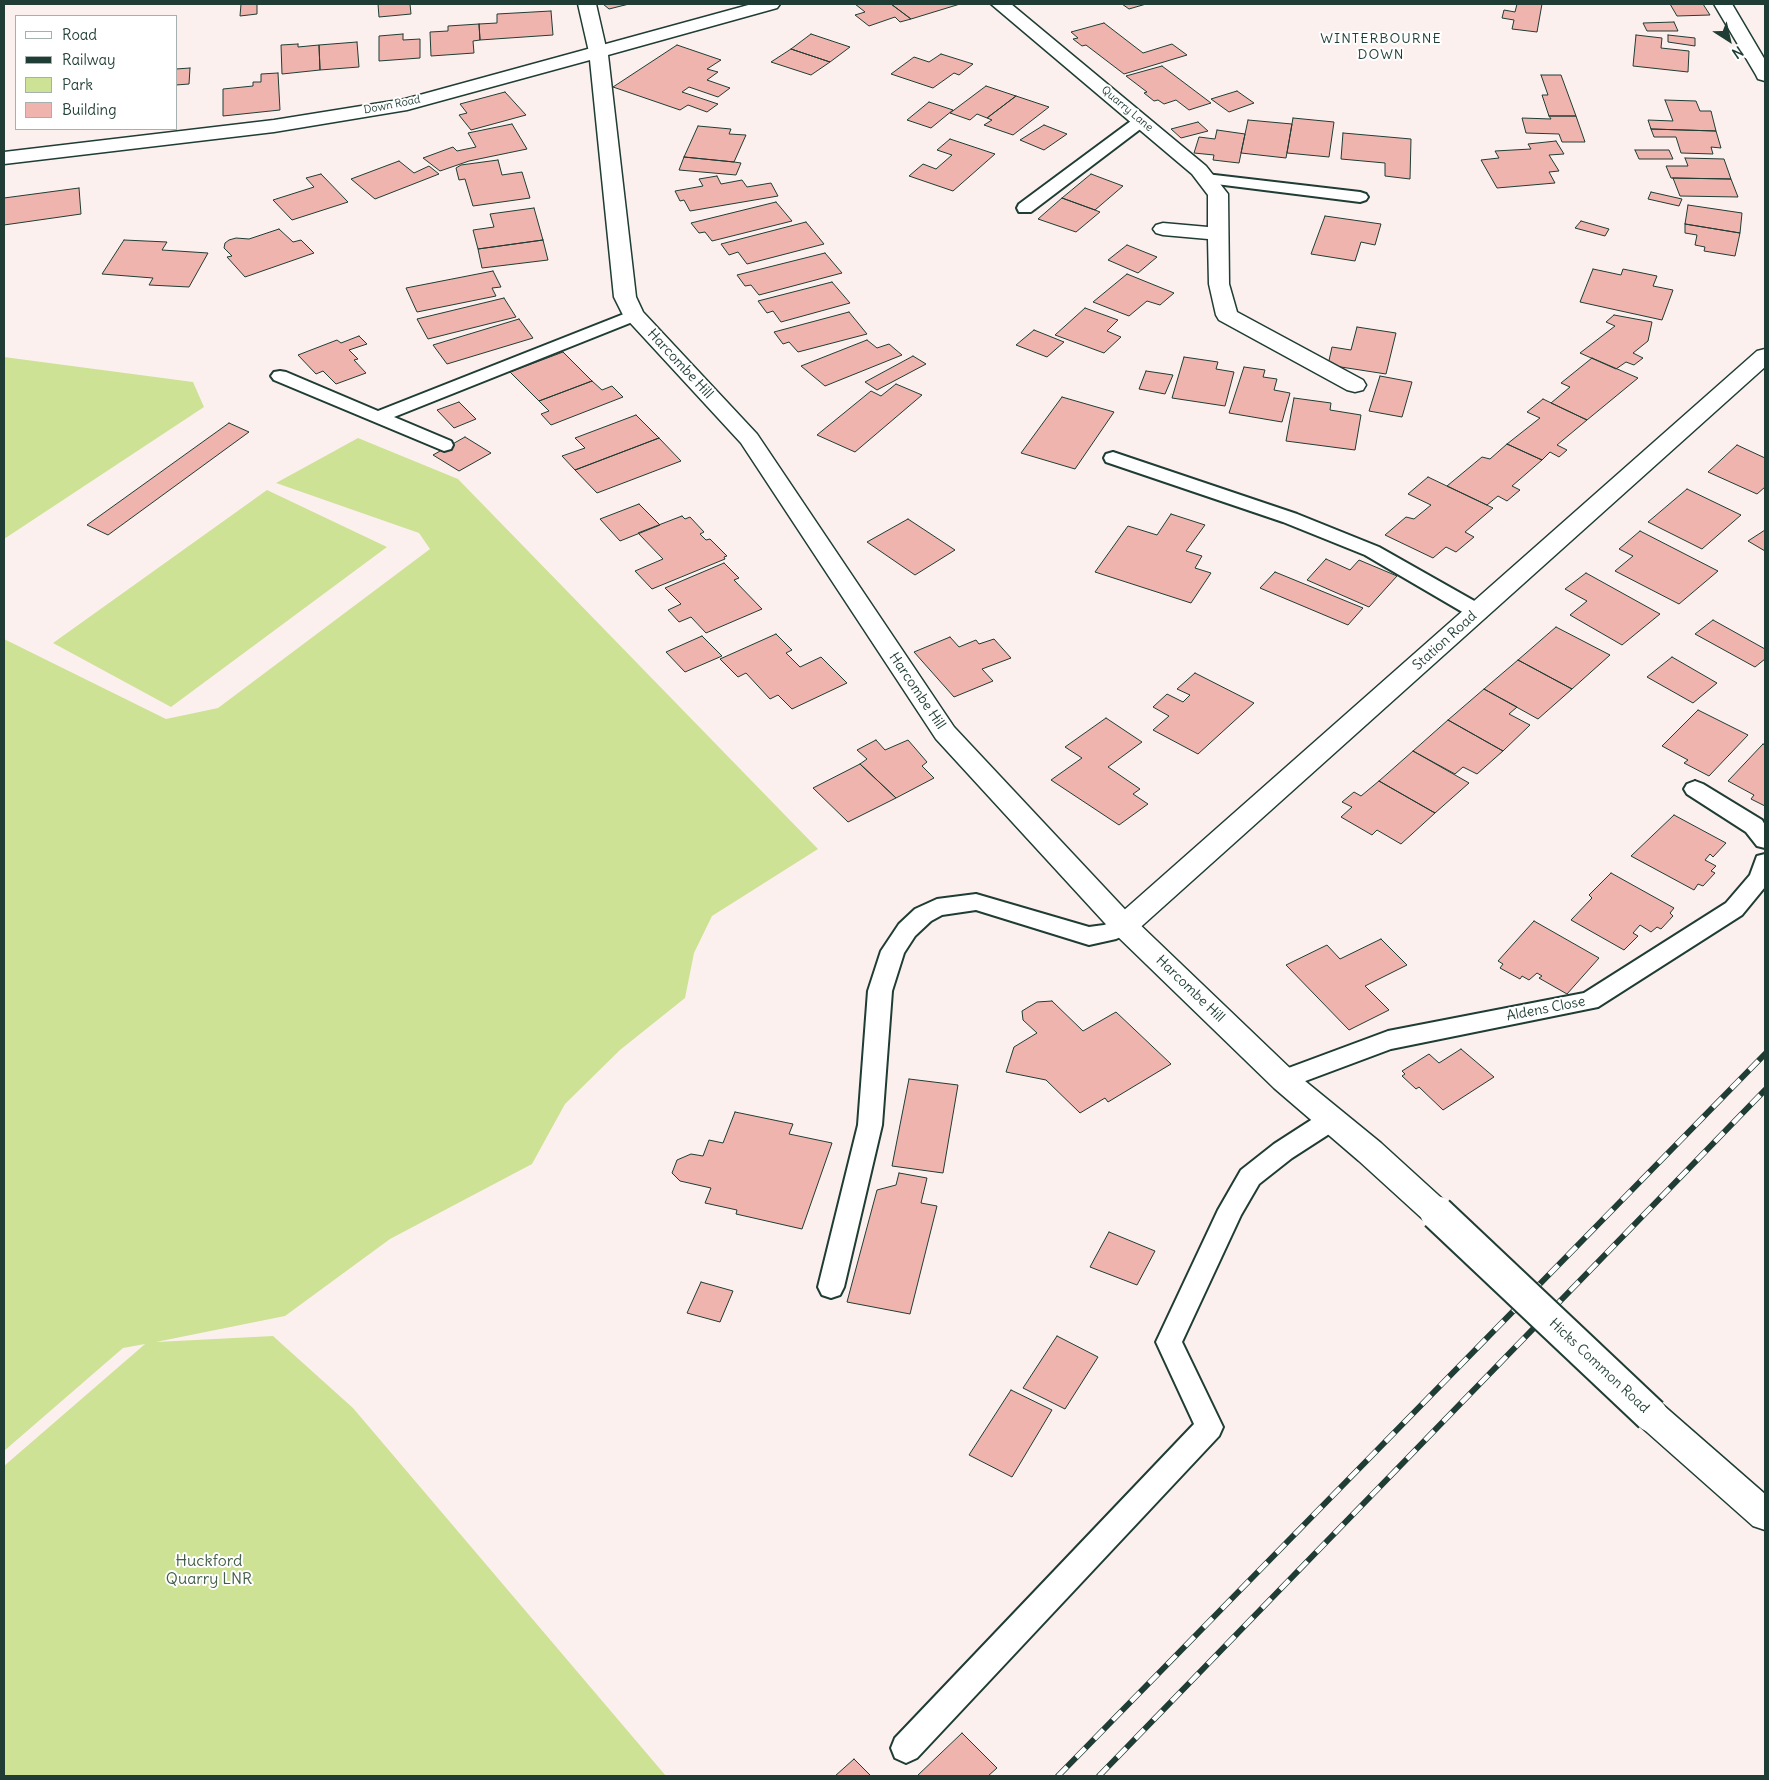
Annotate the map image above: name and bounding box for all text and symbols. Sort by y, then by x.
legend [15,15,178,130]
north arrow [1704,15,1754,65]
text: Road [62,25,97,44]
district label: WINTERBOURNE DOWN [1319,31,1443,64]
text: N [1728,42,1747,62]
text: Railway [62,50,116,69]
text: Park [62,75,93,94]
street label: Quarry Lane [1099,84,1155,134]
street label: Down Road [363,93,421,117]
text: Building [62,100,117,119]
street label: Harcombe Hill [644,326,716,402]
street label: Station Road [1410,608,1480,674]
street label: Harcombe Hill [885,649,949,733]
street label: Harcombe Hill [1152,952,1228,1026]
street label: Aldens Close [1505,993,1587,1025]
street label: Hicks Common Road [1545,1315,1653,1417]
park label: Huckford Quarry LNR [166,1551,252,1589]

